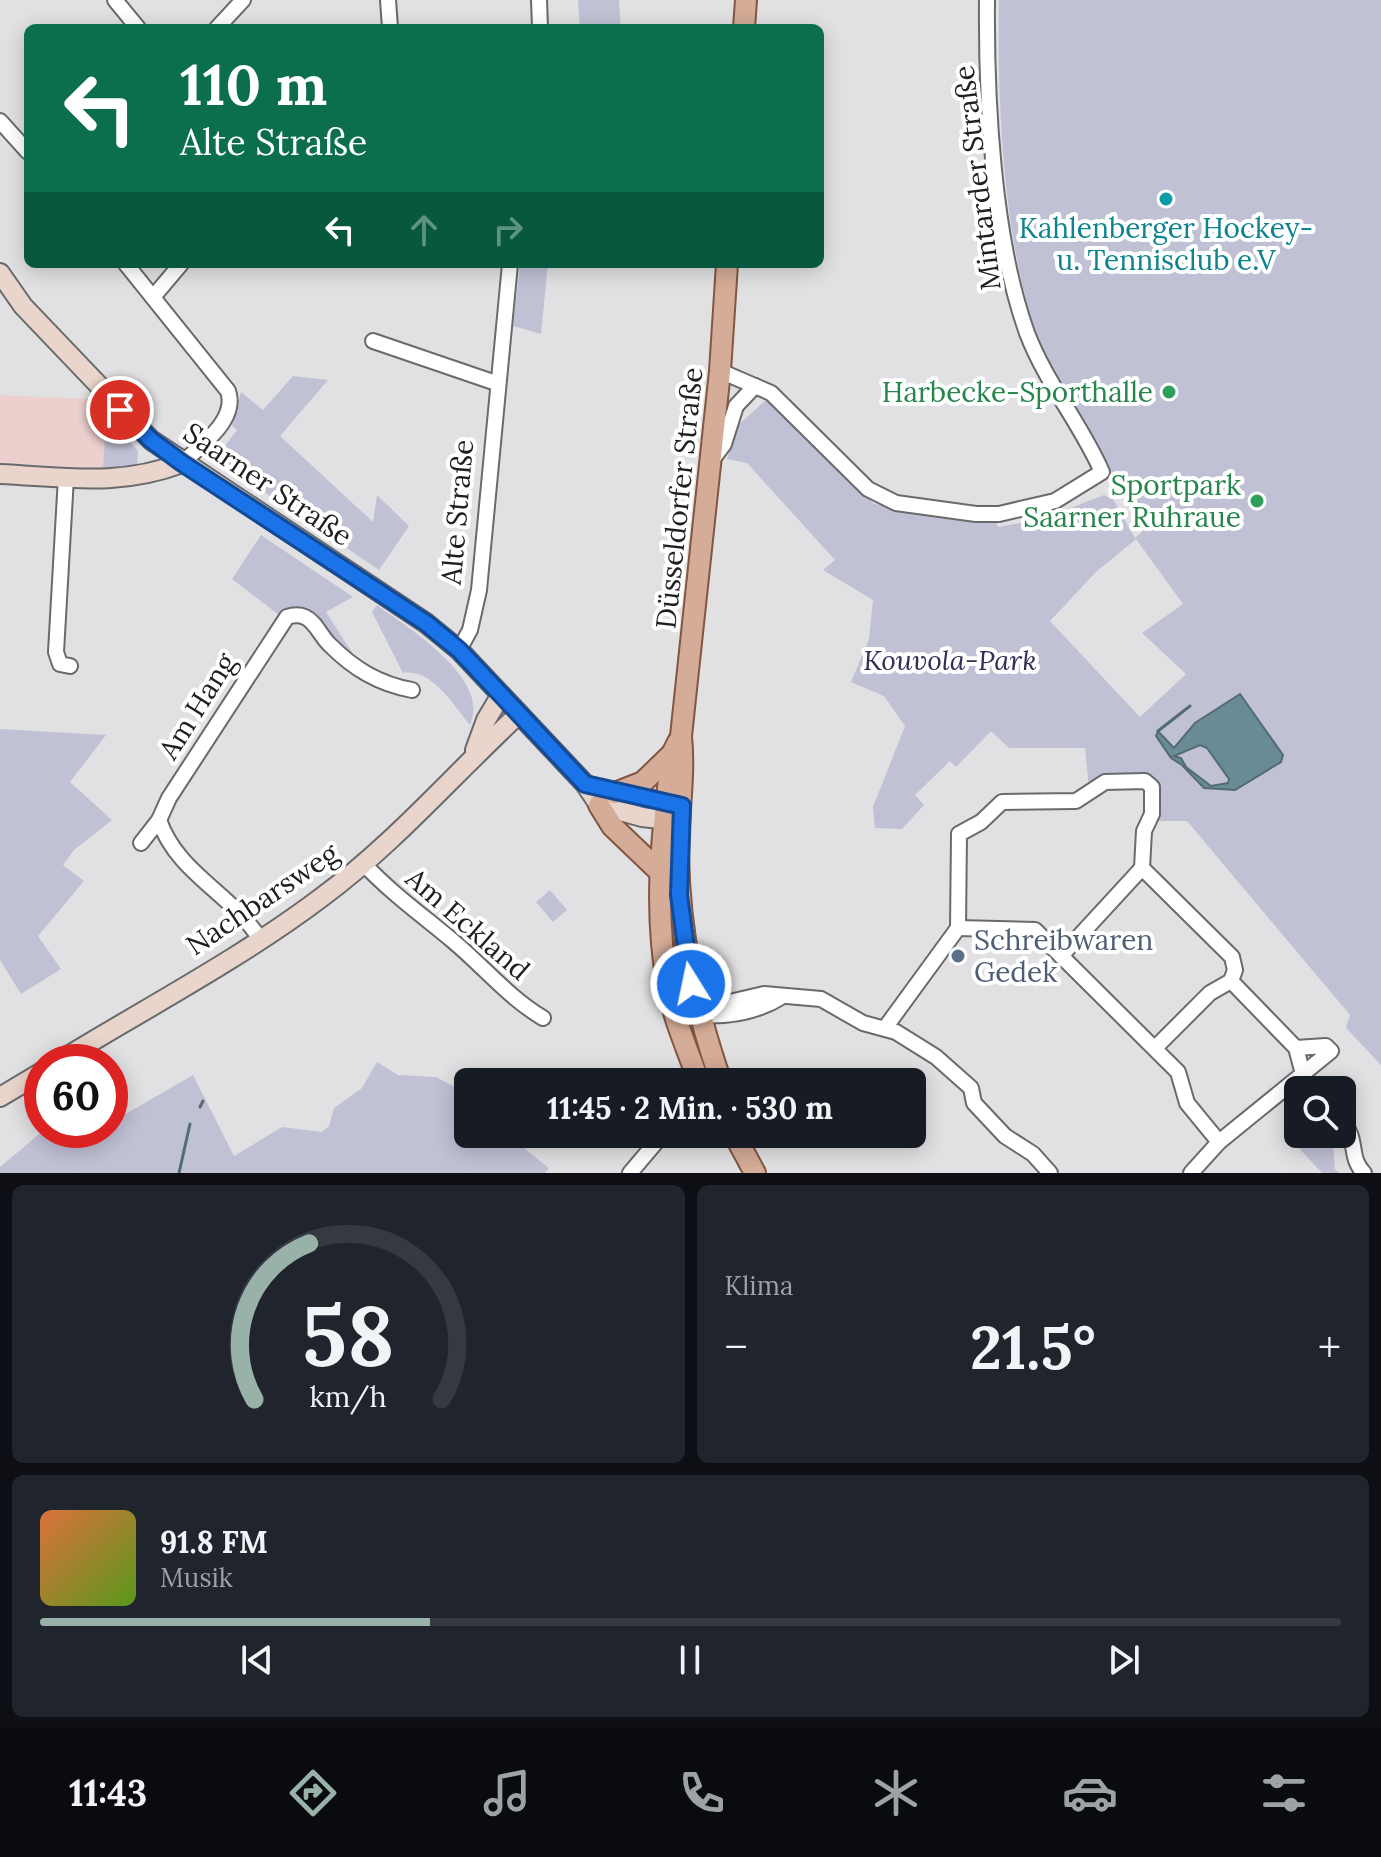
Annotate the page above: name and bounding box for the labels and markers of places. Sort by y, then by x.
marker: Kahlenberger Hockey- u. Tennisclub e.V [1157,190,1175,208]
place label: Kahlenberger Hockey- u. Tennisclub e.V [1019,210,1313,278]
place label: Harbecke-Sporthalle [882,374,1153,410]
pin [86,376,154,444]
marker: Harbecke-Sporthalle [1160,383,1178,401]
place label: Sportpark Saarner Ruhraue [1023,467,1241,535]
marker: Sportpark Saarner Ruhraue [1248,492,1266,510]
place label: Schreibwaren Gedek [974,922,1153,990]
marker: Schreibwaren Gedek [949,947,967,965]

